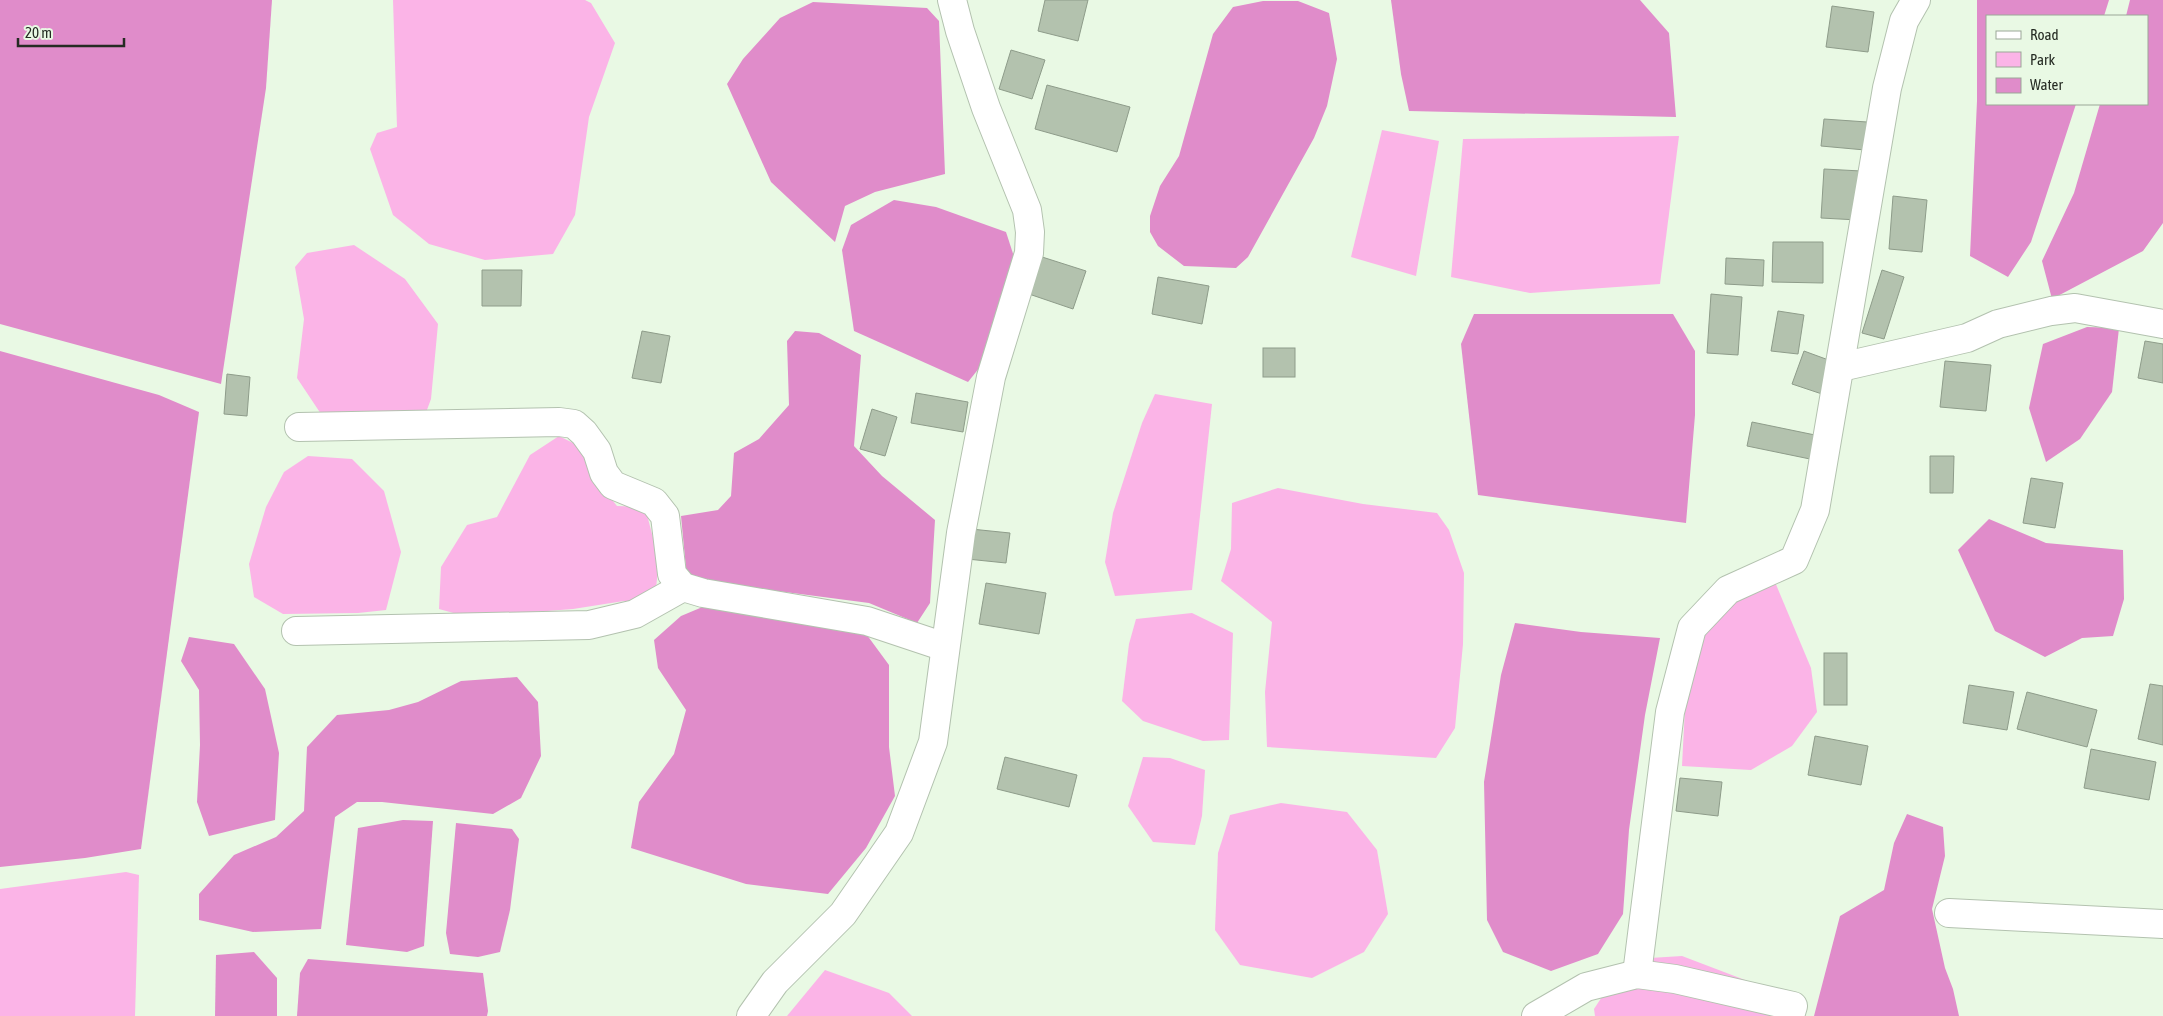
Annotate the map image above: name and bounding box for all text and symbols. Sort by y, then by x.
scale bar [18,15,124,47]
legend [1986,15,2148,105]
text: 20 m [25,24,52,41]
text: Road [2030,26,2059,43]
text: Park [2030,51,2055,68]
text: Water [2030,76,2063,93]

